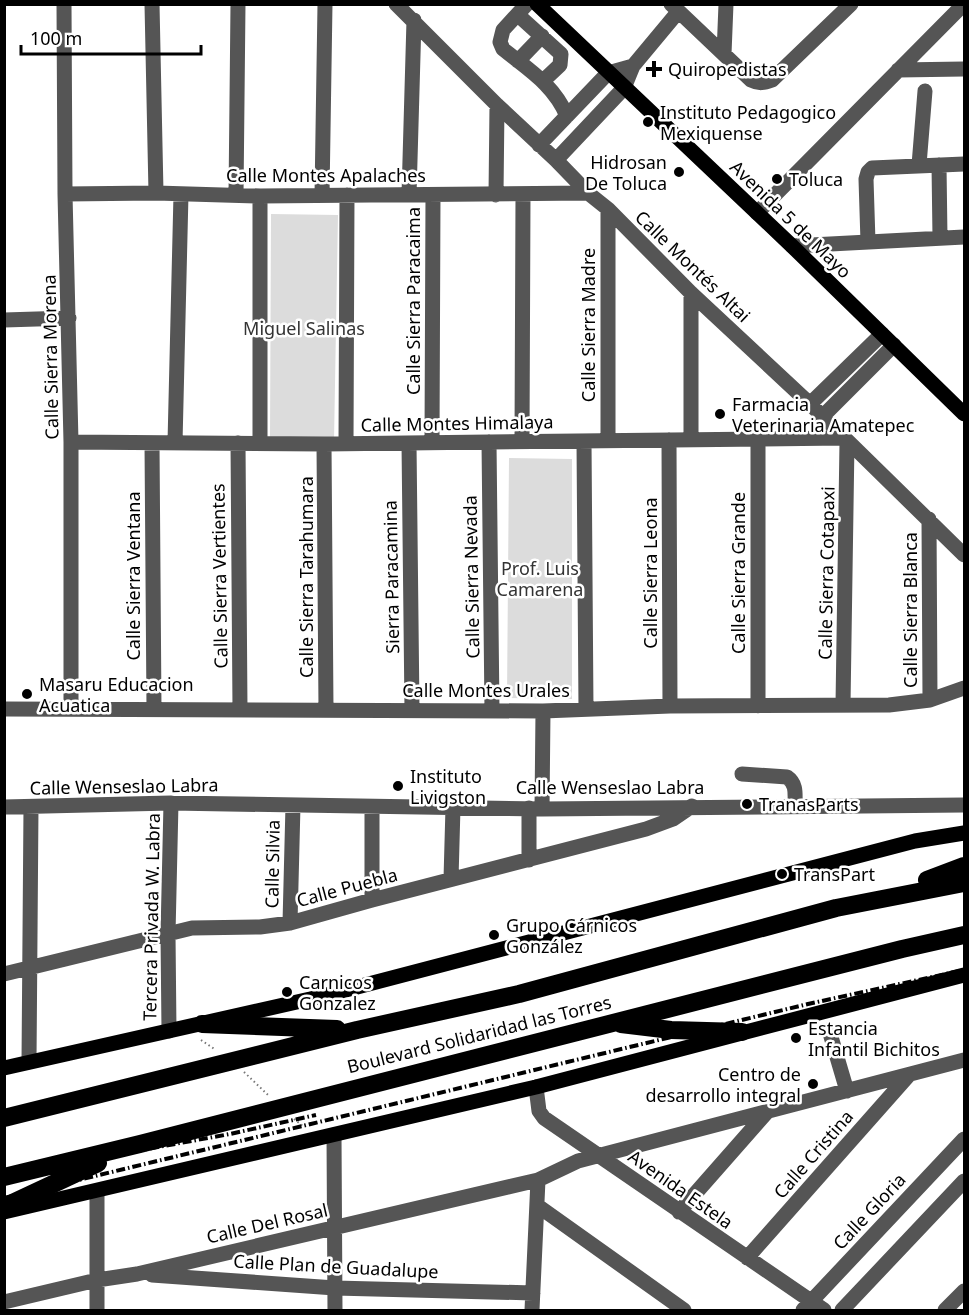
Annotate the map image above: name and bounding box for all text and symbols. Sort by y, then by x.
scale bar [21,18,201,56]
text: 100 m [30,26,82,50]
place label: Quiropedistas [668,57,787,81]
marker: Quiropedistas [645,60,663,78]
place label: Instituto Pedagogico Mexiquense [660,100,836,145]
marker: Instituto Pedagogico Mexiquense [641,115,655,129]
place label: Hidrosan De Toluca [585,150,667,195]
street label: Avenida 5 de Mayo [725,155,857,283]
street label: Calle Montes Apalaches [226,163,426,187]
marker: Hidrosan De Toluca [672,165,686,179]
place label: Toluca [789,167,843,191]
marker: Toluca [770,172,784,186]
street label: Calle Montés Altai [630,205,756,327]
street label: Calle Sierra Paracaima [401,207,425,395]
street label: Calle Sierra Madre [576,248,600,402]
street label: Calle Sierra Morena [37,274,63,440]
park label: Miguel Salinas [243,316,365,340]
place label: Farmacia Veterinaria Amatepec [732,392,915,437]
marker: Farmacia Veterinaria Amatepec [713,407,727,421]
street label: Calle Montes Himalaya [360,409,554,437]
street label: Calle Sierra Tarahumara [294,476,318,678]
street label: Calle Sierra Vertientes [205,483,233,669]
street label: Calle Sierra Cotapaxi [812,486,840,660]
street label: Calle Sierra Ventana [121,491,145,661]
street label: Calle Sierra Grande [726,492,750,654]
street label: Calle Sierra Nevada [458,495,484,659]
street label: Calle Sierra Leona [638,497,662,649]
street label: Sierra Paracamina [378,500,404,654]
street label: Calle Sierra Blanca [898,532,922,688]
park label: Prof. Luis Camarena [497,556,583,601]
place label: Masaru Educacion Acuatica [39,672,194,717]
street label: Calle Montes Urales [402,678,570,702]
marker: Masaru Educacion Acuatica [20,687,34,701]
place label: Instituto Livigston [410,764,486,809]
street label: Calle Wenseslao Labra [29,772,219,800]
street label: Calle Wenseslao Labra [516,775,704,799]
marker: Instituto Livigston [391,779,405,793]
place label: TranasParts [759,792,859,816]
marker: TranasParts [740,797,754,811]
street label: Tercera Privada W. Labra [137,813,165,1021]
street label: Calle Silvia [259,819,285,909]
street label: Calle Puebla [294,862,400,912]
place label: TransPart [794,862,875,886]
marker: TransPart [775,867,789,881]
place label: Grupo Cárnicos González [506,913,637,958]
marker: Grupo Cárnicos González [487,928,501,942]
place label: Carnicos Gonzalez [299,970,376,1015]
marker: Carnicos Gonzalez [280,985,294,999]
street label: Boulevard Solidaridad las Torres [344,990,614,1078]
place label: Estancia Infantil Bichitos [808,1016,940,1061]
marker: Estancia Infantil Bichitos [789,1031,803,1045]
place label: Centro de desarrollo integral [645,1062,801,1107]
marker: Centro de desarrollo integral [806,1077,820,1091]
street label: Calle Cristina [768,1105,858,1203]
street label: Avenida Estela [624,1144,738,1234]
street label: Calle Gloria [827,1168,911,1254]
street label: Calle Del Rosal [204,1197,330,1249]
street label: Calle Plan de Guadalupe [233,1249,439,1283]

